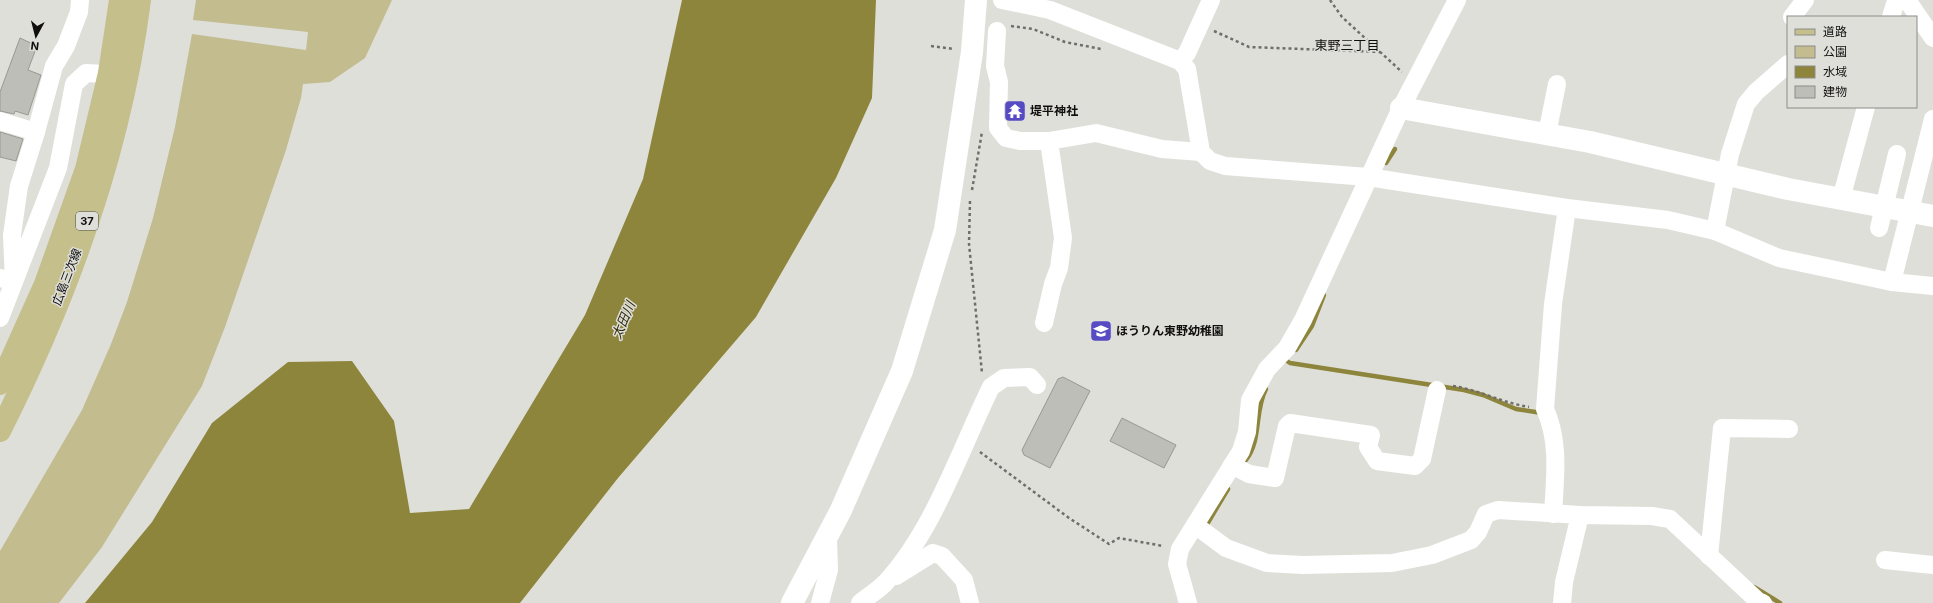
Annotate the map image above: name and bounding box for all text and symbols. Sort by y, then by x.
north arrow [16,16,56,56]
legend [1787,16,1917,108]
text: 道路 [1823,24,1847,39]
district label: 東野三丁目 [1314,37,1380,53]
text: N [30,38,40,53]
text: 公園 [1823,44,1847,59]
text: 水域 [1823,64,1847,79]
text: 建物 [1823,84,1847,99]
temple icon: 堤平神社 [1002,98,1028,124]
place label: 堤平神社 [1030,103,1078,118]
road number: 37 [76,212,98,230]
street label: 広島三次線 [49,246,84,308]
water label: 太田川 [608,297,639,341]
school or university icon: ほうりん東野幼稚園 [1088,318,1114,344]
place label: ほうりん東野幼稚園 [1116,323,1224,338]

